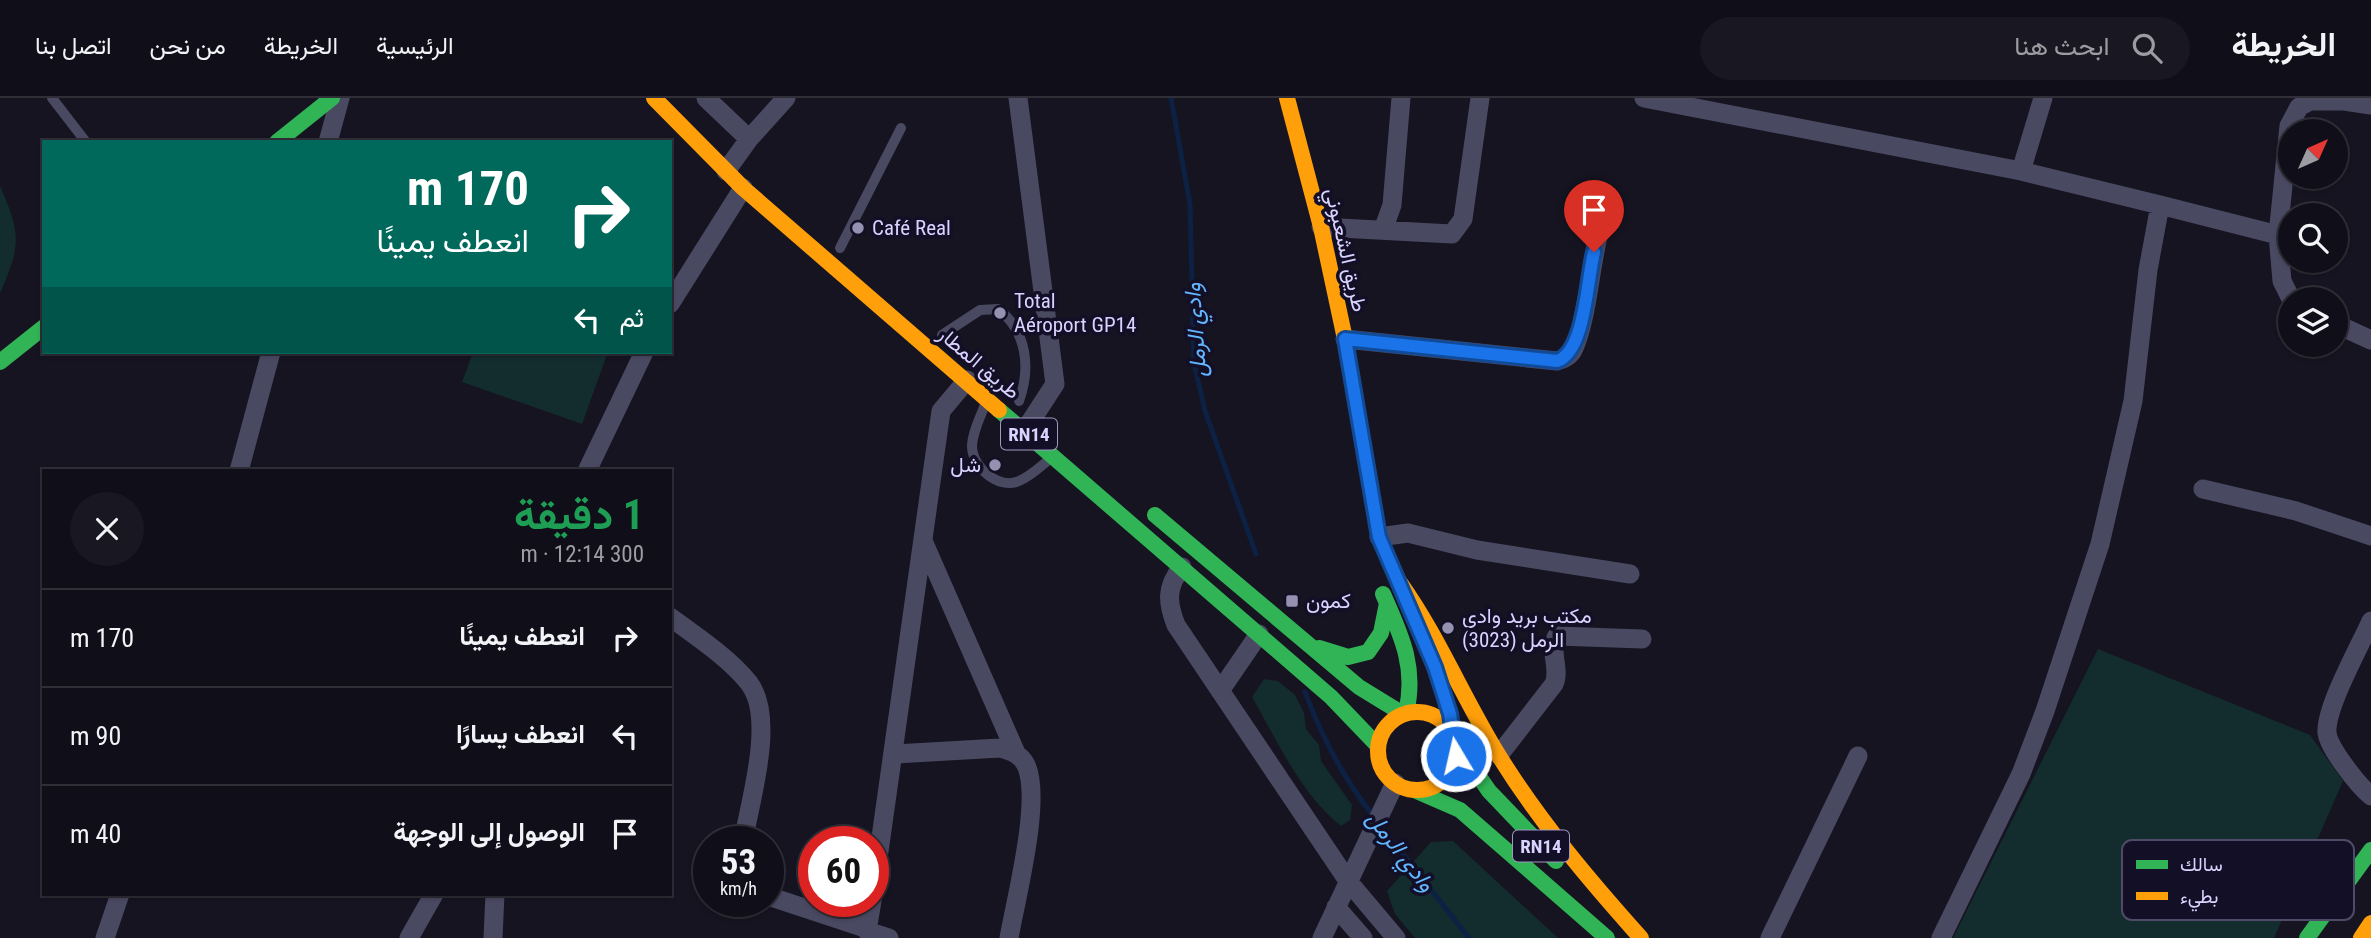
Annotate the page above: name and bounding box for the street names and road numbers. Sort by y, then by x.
street label: طريق الشعبوني [1315,186,1372,315]
street label: طريق المطار [932,321,1025,405]
road number: RN14 [1001,418,1057,450]
road number: RN14 [1513,831,1569,862]

